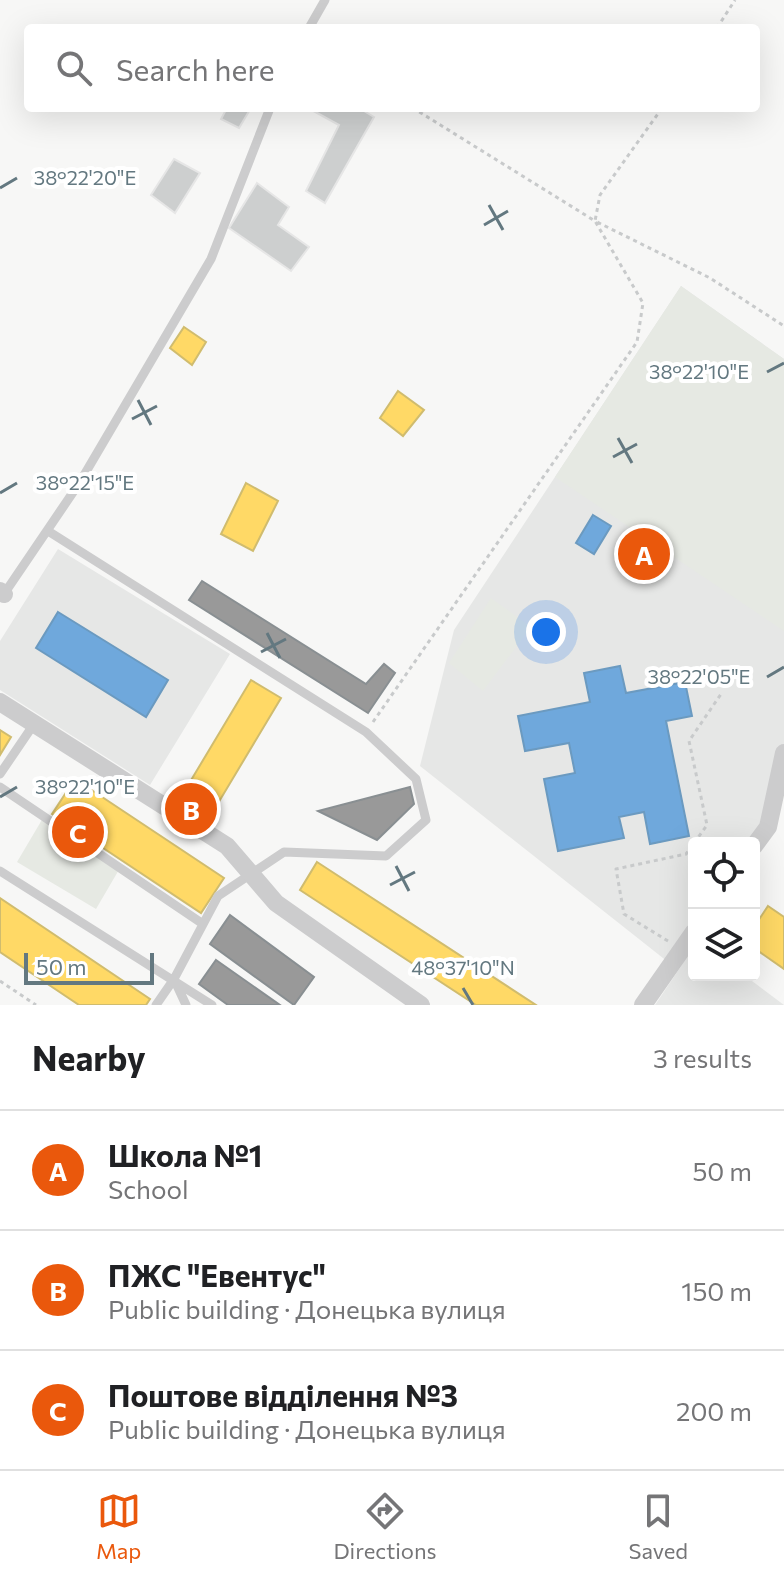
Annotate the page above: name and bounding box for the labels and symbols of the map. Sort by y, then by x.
text: 38°22'20"E [34,165,136,189]
text: 38°22'10"E [649,359,749,383]
text: 38°22'15"E [36,470,134,494]
pin: A [618,524,670,584]
your location [526,612,566,652]
text: 38°22'05"E [648,664,750,688]
text: 38°22'10"E [35,774,135,798]
pin: B [165,779,217,839]
pin: C [52,802,104,862]
scale bar [24,949,154,985]
text: 48°37'10"N [411,955,515,979]

